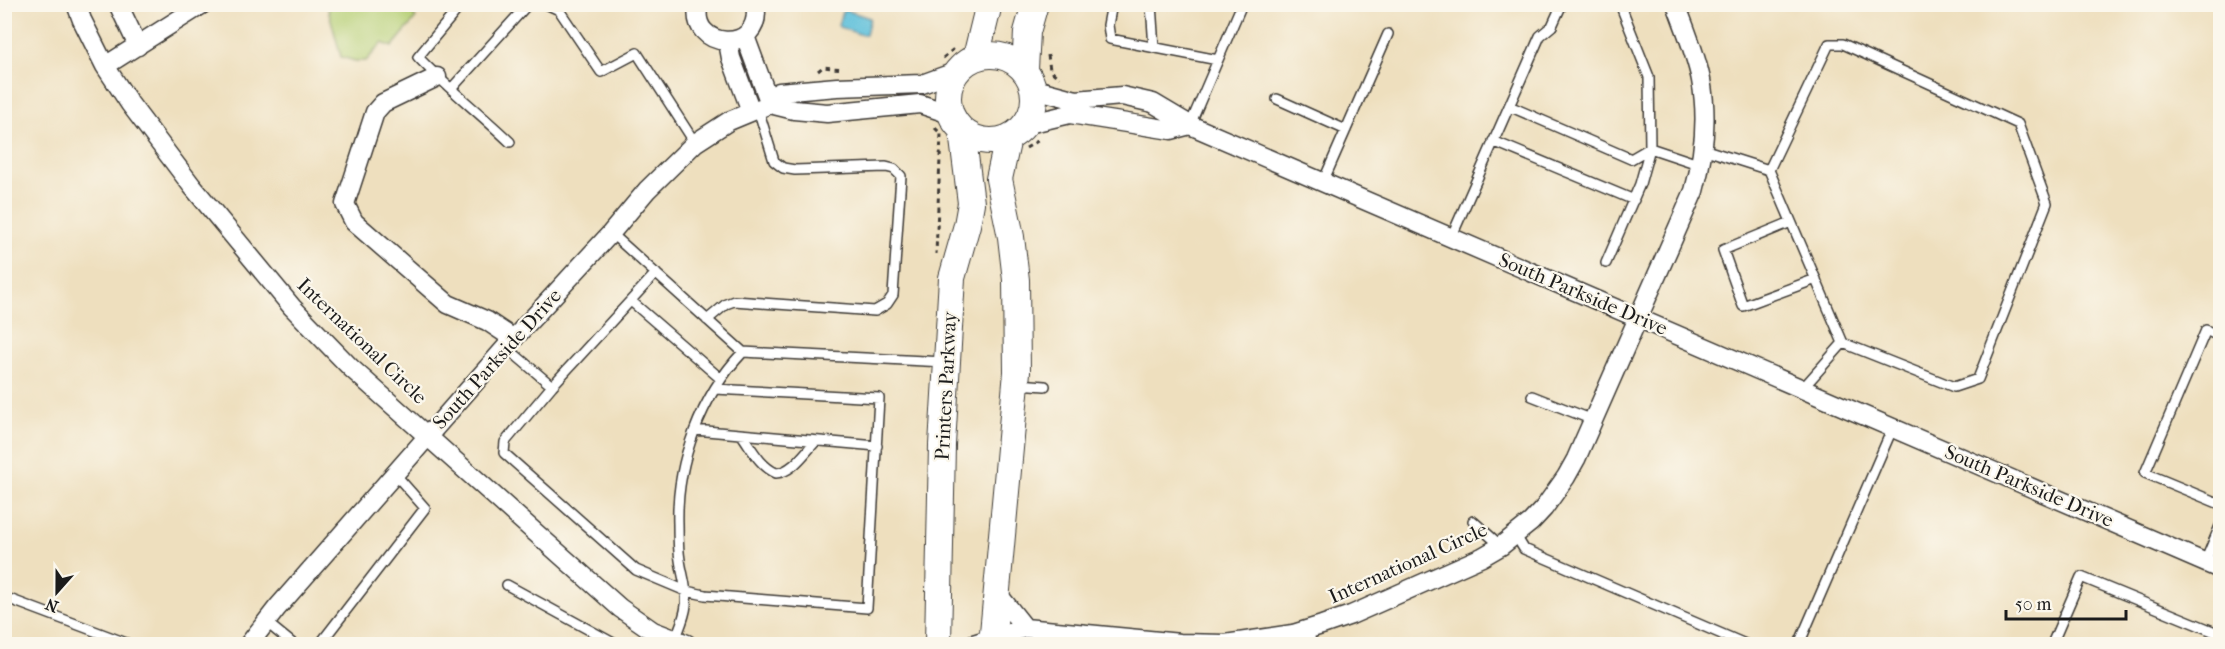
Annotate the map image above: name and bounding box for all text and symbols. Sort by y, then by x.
street label: South Parkside Drive [1495,248,1671,340]
street label: International Circle [293,273,432,409]
street label: South Parkside Drive [428,284,566,434]
street label: Printers Parkway [931,310,961,461]
street label: South Parkside Drive [1941,440,2117,532]
street label: International Circle [1325,518,1491,608]
north arrow [27,562,87,622]
scale bar [2006,583,2126,621]
text: N [42,594,61,617]
text: 50 m [2015,594,2052,615]

